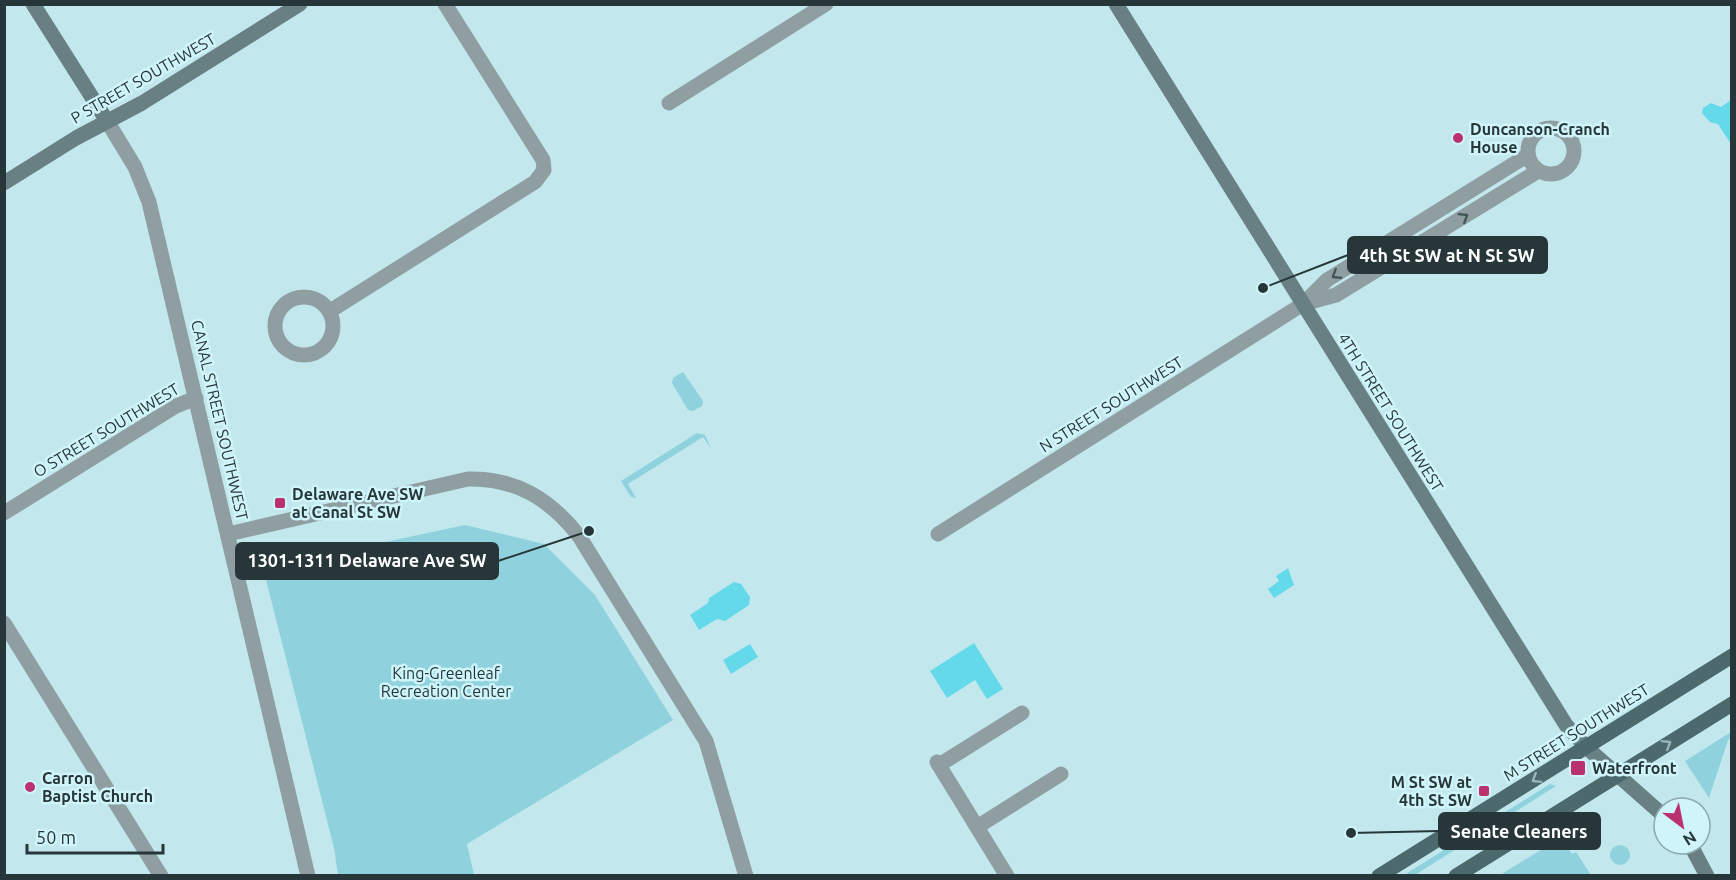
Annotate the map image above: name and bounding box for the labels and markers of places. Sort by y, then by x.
place label: Duncanson-Cranch House [1470,120,1610,156]
marker: Duncanson-Cranch House [1451,131,1465,145]
callout: 4th St SW at N St SW [1348,237,1547,273]
place label: Delaware Ave SW at Canal St SW [292,485,423,521]
marker: Delaware Ave SW at Canal St SW [273,496,287,510]
callout: 1301-1311 Delaware Ave SW [236,543,498,579]
marker: Waterfront [1569,759,1587,777]
place label: Waterfront [1592,759,1677,777]
place label: Carron Baptist Church [42,769,153,805]
place label: M St SW at 4th St SW [1391,773,1472,809]
marker: Carron Baptist Church [23,780,37,794]
marker: M St SW at 4th St SW [1477,784,1491,798]
callout: Senate Cleaners [1439,813,1600,849]

